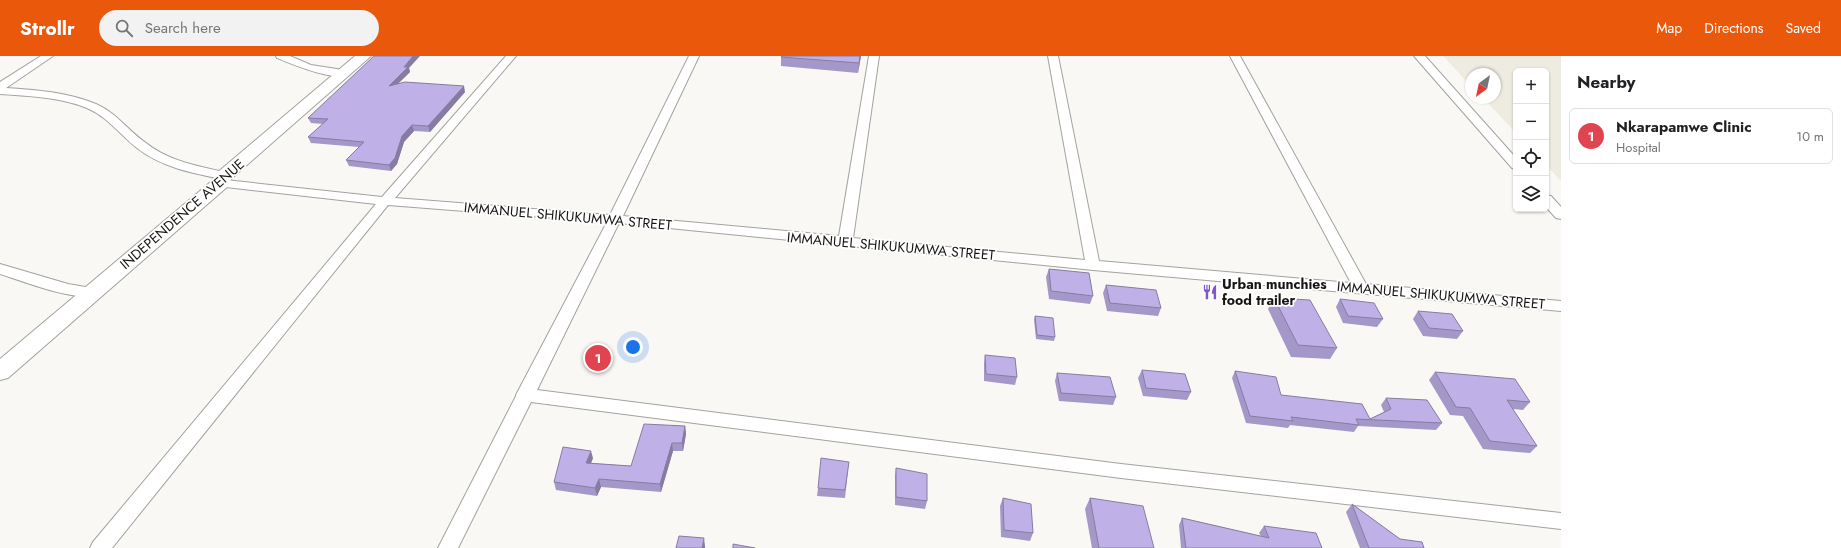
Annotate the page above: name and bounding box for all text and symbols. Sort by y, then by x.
search box [99,10,379,46]
text: Strollr [20,15,75,42]
icon: search [113,17,135,39]
text: Search here [145,17,221,39]
text: Map [1656,18,1682,38]
text: Directions [1704,18,1764,38]
text: Saved [1786,18,1821,38]
north arrow [1465,68,1501,104]
map controls [1513,68,1549,212]
button: + [1513,68,1549,104]
text: Nearby [1577,70,1635,94]
button: − [1513,104,1549,140]
text: Nkarapamwe Clinic [1616,116,1752,138]
text: 1 [1588,127,1594,146]
text: 10 m [1796,127,1824,146]
text: Hospital [1616,138,1661,157]
button: locate [1513,140,1549,176]
street label: INDEPENDENCE AVENUE [115,154,249,274]
button: layers [1513,176,1549,212]
street label: IMMANUEL SHIKUKUMWA STREET [463,197,673,235]
street label: IMMANUEL SHIKUKUMWA STREET [786,227,996,265]
place label: Urban munchies food trailer [1222,274,1327,310]
street label: IMMANUEL SHIKUKUMWA STREET [1336,276,1546,314]
restaurant icon: Urban munchies food trailer [1201,283,1219,301]
your location [623,337,643,357]
pin: 1 [585,343,611,373]

